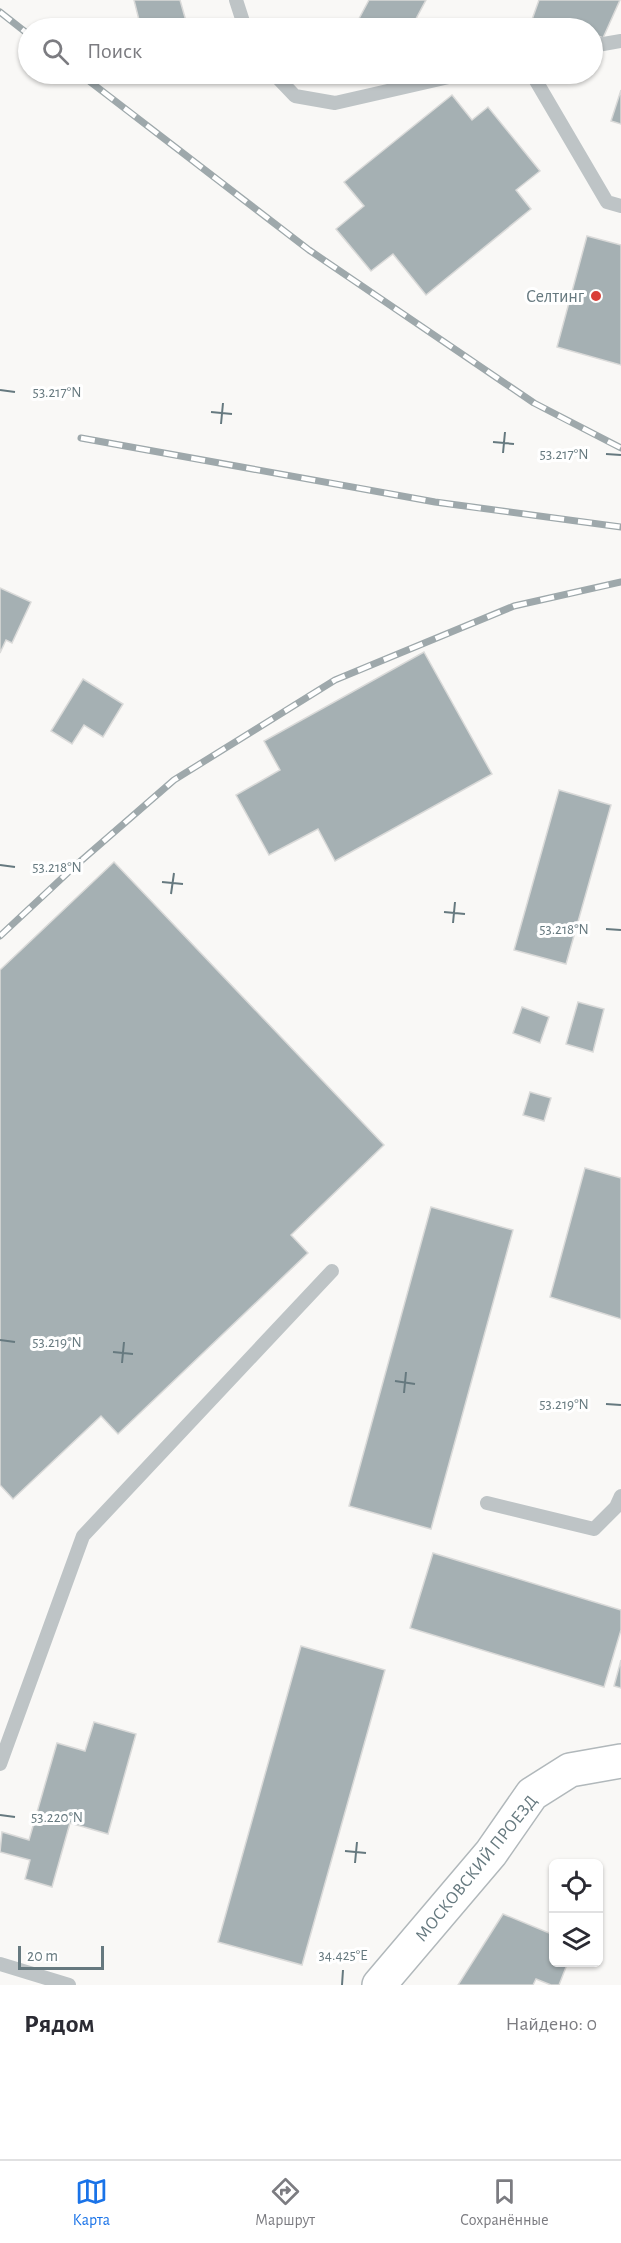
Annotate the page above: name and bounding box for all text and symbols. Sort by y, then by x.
search box [18,18,603,84]
icon: search [39,35,72,68]
text: Поиск [87,40,142,62]
place label: Селтинг [526,288,585,306]
marker: Селтинг [589,289,603,303]
text: 53.217°N [33,385,81,400]
text: 53.217°N [540,447,588,462]
text: 53.218°N [32,860,82,875]
text: 53.218°N [539,922,589,937]
text: 53.219°N [32,1335,82,1350]
text: 53.219°N [539,1397,589,1412]
street label: МОСКОВСКИЙ ПРОЕЗД [411,1791,541,1945]
text: 53.220°N [31,1810,83,1825]
map controls [549,1859,603,1967]
button: locate [549,1859,603,1913]
button: layers [549,1913,603,1967]
scale bar [18,1943,104,1970]
text: 20 m [27,1948,58,1964]
text: 34.425°E [319,1948,367,1963]
text: Рядом [24,2011,95,2037]
text: Найдено: 0 [506,2014,597,2034]
tab: Карта [72,2175,110,2230]
tab: Маршрут [255,2175,315,2230]
tab: Сохранённые [460,2175,549,2230]

